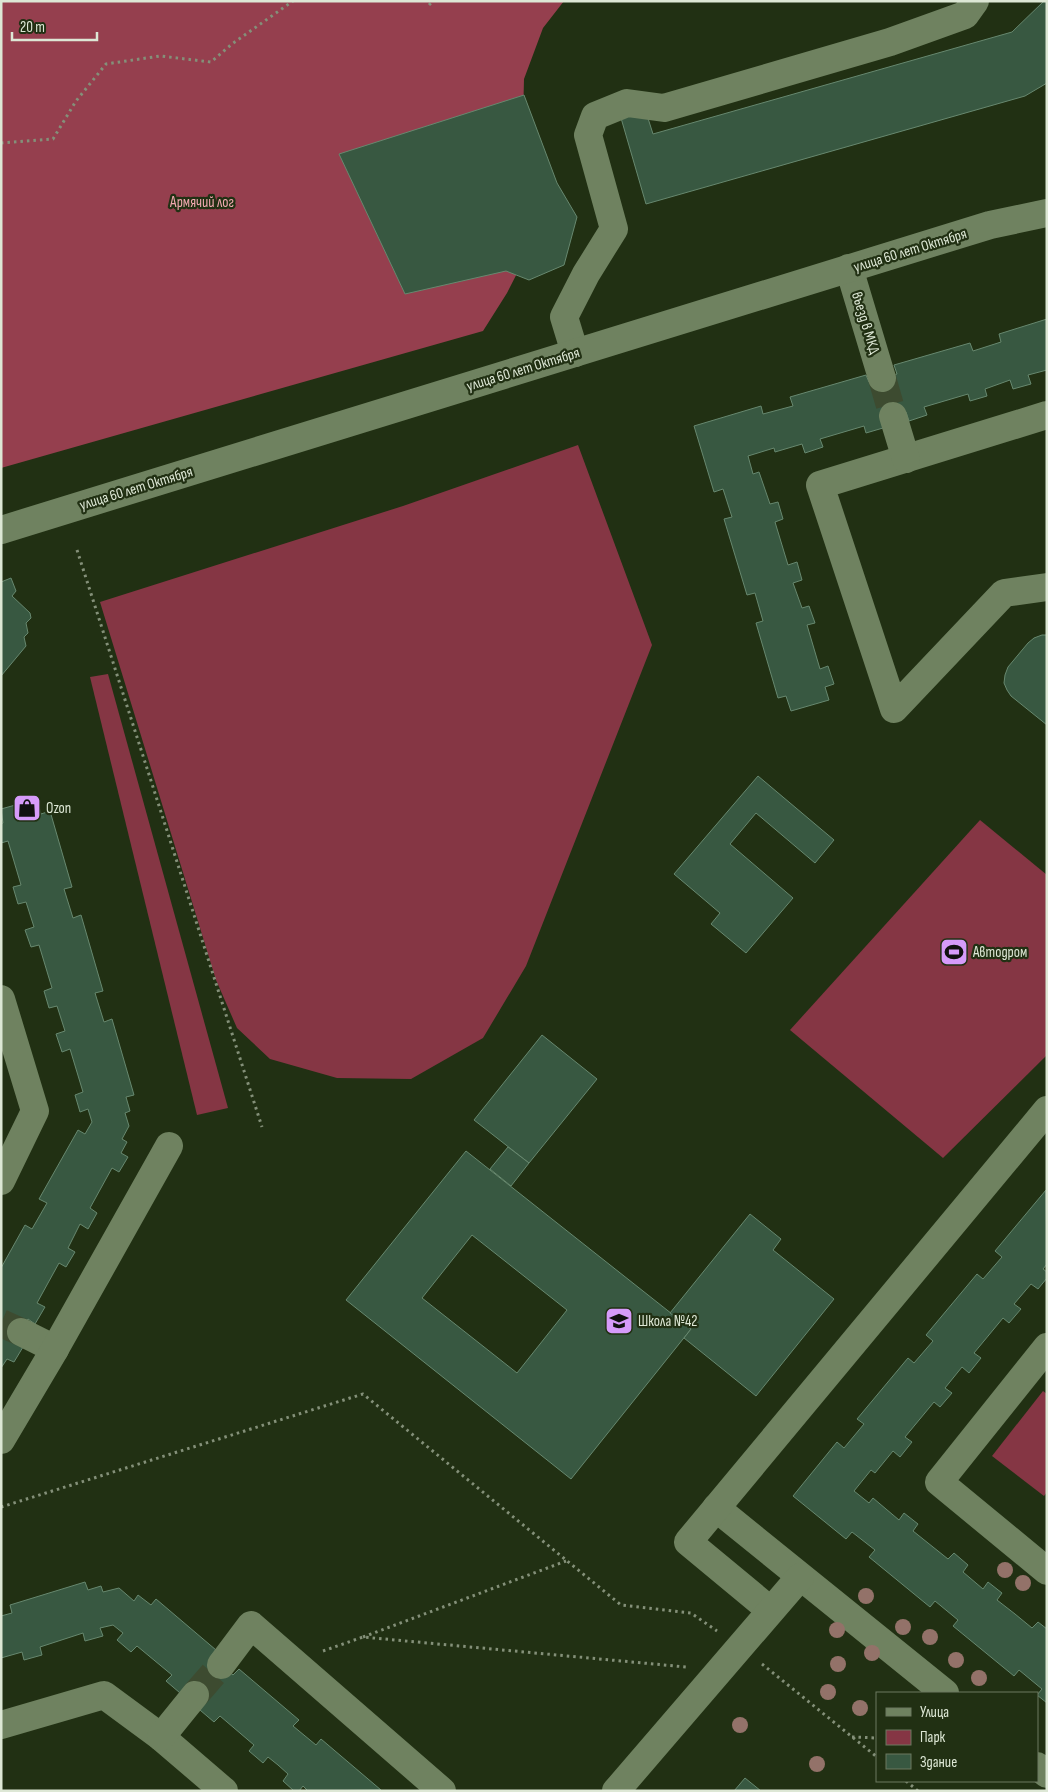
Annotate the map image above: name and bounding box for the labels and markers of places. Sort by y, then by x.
shop icon: Ozon [12,793,42,823]
place label: Ozon [46,799,71,818]
sports icon: Автодром [939,937,969,967]
place label: Автодром [972,943,1027,962]
school or university icon: Школа №42 [604,1306,634,1336]
place label: Школа №42 [638,1312,697,1331]

